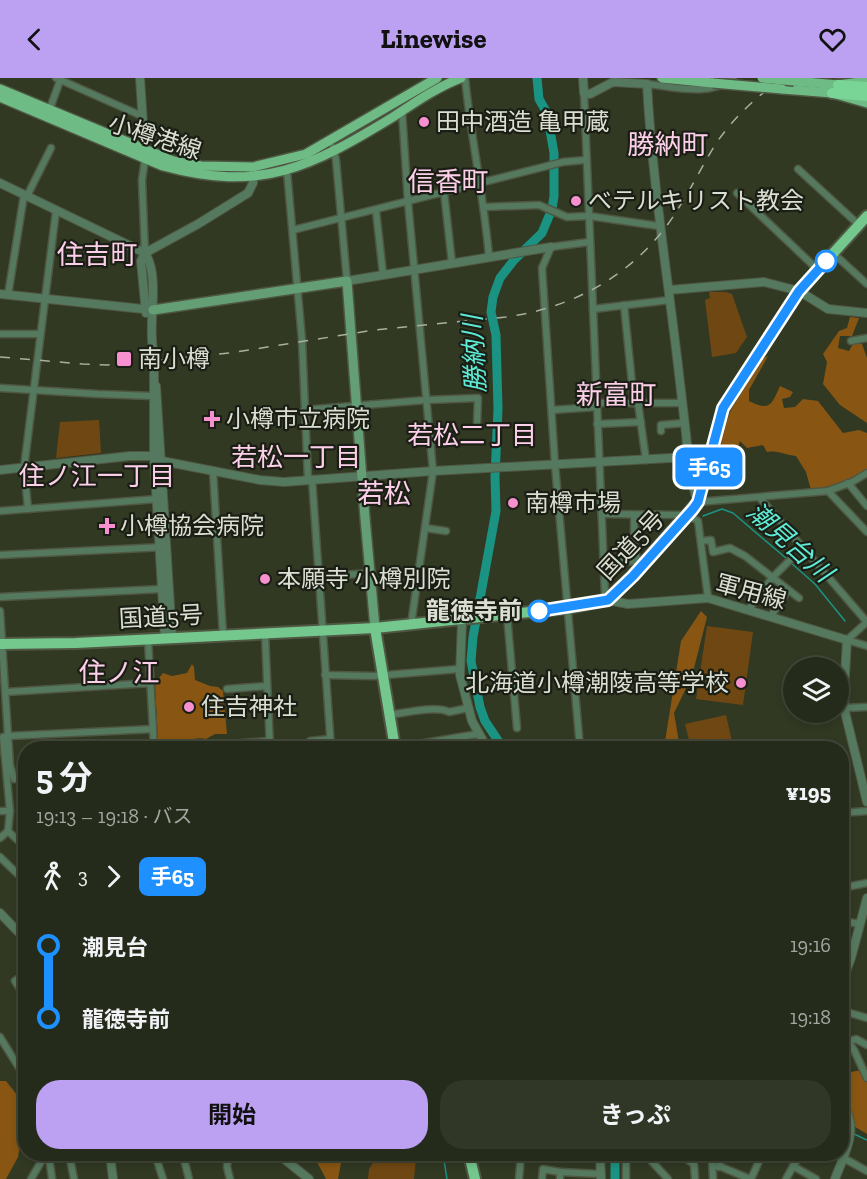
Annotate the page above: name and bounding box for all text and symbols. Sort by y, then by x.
icon: back [18,23,51,56]
text: Linewise [381,23,486,55]
icon: heart [816,23,849,56]
place label: 田中酒造 亀甲蔵 [436,107,609,136]
street label: 小樽港線 [105,108,205,165]
marker: 田中酒造 亀甲蔵 [417,115,431,129]
district label: 勝納町 [628,129,709,161]
district label: 信香町 [408,166,489,198]
place label: べテルキリスト教会 [588,186,804,215]
marker: べテルキリスト教会 [569,194,583,208]
district label: 住吉町 [57,239,138,271]
unlabelled marker [815,250,837,272]
water label: 勝納川 [456,311,492,394]
place label: 南小樽 [138,344,210,373]
marker: 南小樽 [115,350,133,368]
district label: 新富町 [576,379,657,411]
place label: 小樽市立病院 [226,404,370,433]
marker: 小樽市立病院 [203,410,221,428]
district label: 若松二丁目 [407,419,537,451]
district label: 若松一丁目 [231,441,361,473]
line badge: 手65 [674,448,744,486]
text: 手65 [687,455,731,480]
district label: 住ノ江一丁目 [19,460,175,492]
district label: 若松 [357,478,411,510]
place label: 南樽市場 [525,488,621,517]
water label: 潮見台川 [741,495,842,591]
marker: 南樽市場 [506,496,520,510]
street label: 国道5号 [591,504,670,585]
place label: 小樽協会病院 [120,511,264,540]
marker: 小樽協会病院 [98,517,116,535]
place label: 本願寺 小樽別院 [277,564,450,593]
street label: 軍用線 [713,568,790,615]
marker: 本願寺 小樽別院 [258,572,272,586]
place label: 龍徳寺前 [426,596,522,625]
street label: 国道5号 [118,600,204,633]
marker: 龍徳寺前 [528,600,550,622]
district label: 住ノ江 [79,657,160,689]
map controls [783,657,849,723]
button: layers [783,657,849,723]
place label: 北海道小樽潮陵高等学校 [465,668,729,697]
marker: 北海道小樽潮陵高等学校 [734,676,748,690]
place label: 住吉神社 [201,692,297,721]
marker: 住吉神社 [182,700,196,714]
text: 5 分 [36,758,92,797]
text: ¥195 [786,779,831,806]
text: 19:13 – 19:18 · バス [36,804,193,828]
icon: walk [36,860,69,893]
icon: forward [97,860,130,893]
text: 3 [78,864,88,888]
text: 手65 [151,864,194,889]
text: 19:16 [790,933,831,957]
text: 潮見台 [82,934,148,961]
text: 19:18 [790,1005,831,1029]
text: 龍徳寺前 [82,1006,170,1033]
button: 開始 [36,1080,428,1149]
button: きっぷ [440,1080,831,1149]

